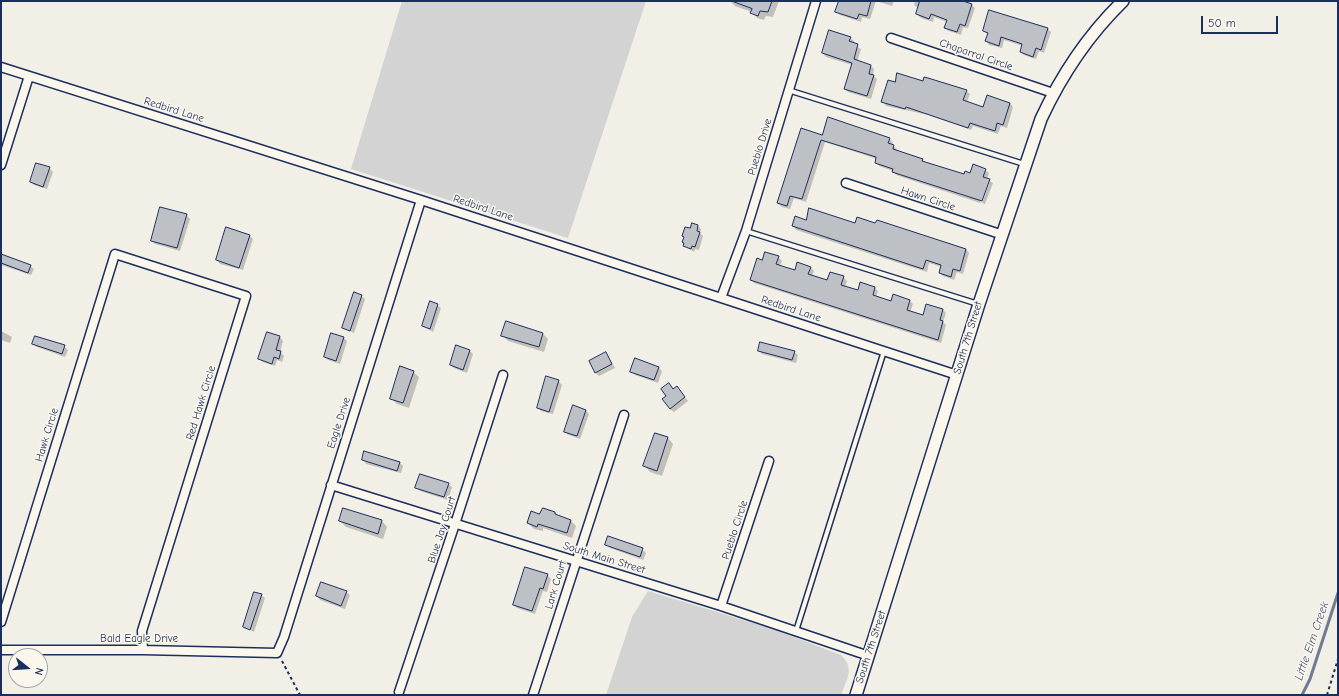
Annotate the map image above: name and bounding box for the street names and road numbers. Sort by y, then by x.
street label: Chaparral Circle [938,36,1014,74]
street label: Redbird Lane [142,95,206,125]
street label: Pueblo Drive [745,117,775,177]
street label: Hawn Circle [899,184,957,214]
street label: Redbird Lane [451,192,515,224]
street label: Redbird Lane [759,293,823,325]
street label: South 7th Street [951,300,985,376]
street label: Red Hawk Circle [183,364,219,442]
street label: Eagle Drive [324,396,354,450]
street label: Hawk Circle [33,406,61,464]
street label: Blue Jay Court [425,495,459,565]
street label: Pueblo Circle [719,499,751,561]
street label: South Main Street [561,539,647,577]
street label: Lark Court [542,559,570,611]
street label: South 7th Street [853,609,889,685]
street label: Bald Eagle Drive [100,632,178,646]

